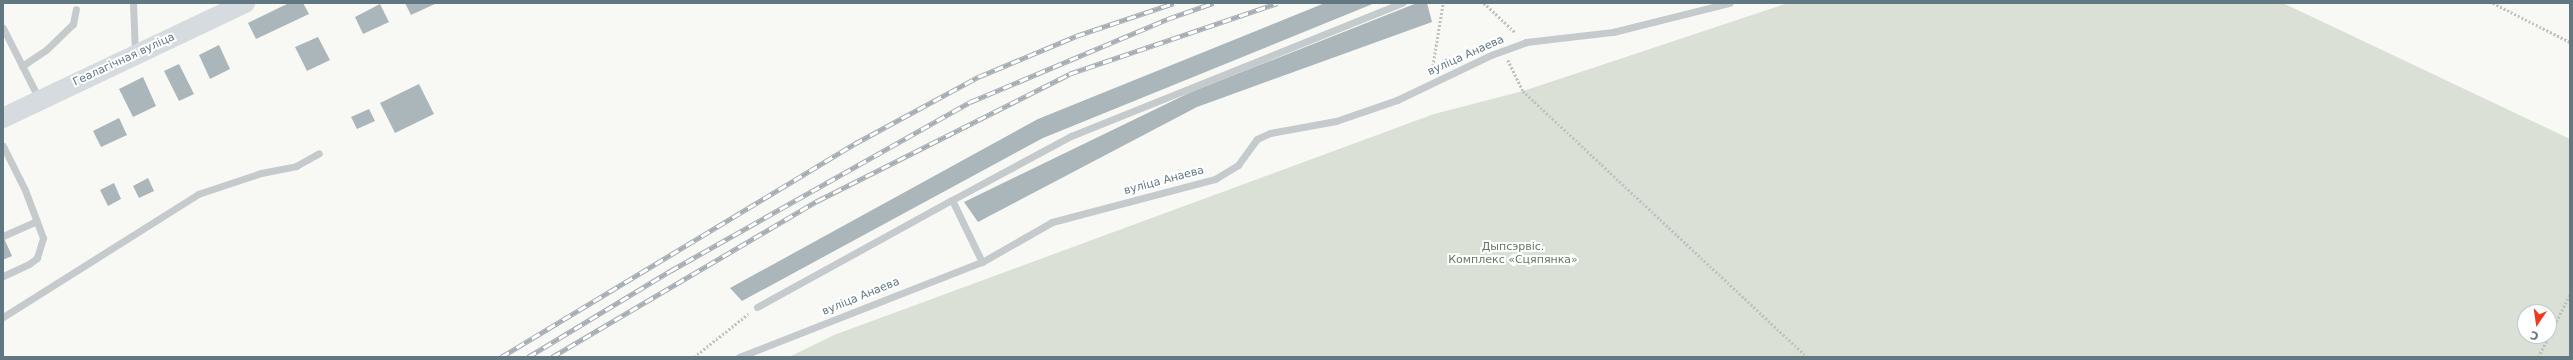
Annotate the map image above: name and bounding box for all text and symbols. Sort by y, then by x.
street label: Геалагічная вуліца [71,31,177,89]
street label: вуліца Анаева [1426,33,1506,79]
street label: вуліца Анаева [1123,164,1205,198]
park label: Дыпсэрвіс. Комплекс «Сцяпянка» [1448,241,1578,267]
street label: вуліца Анаева [820,275,902,319]
north arrow [2517,304,2557,344]
text: С [2529,328,2540,342]

